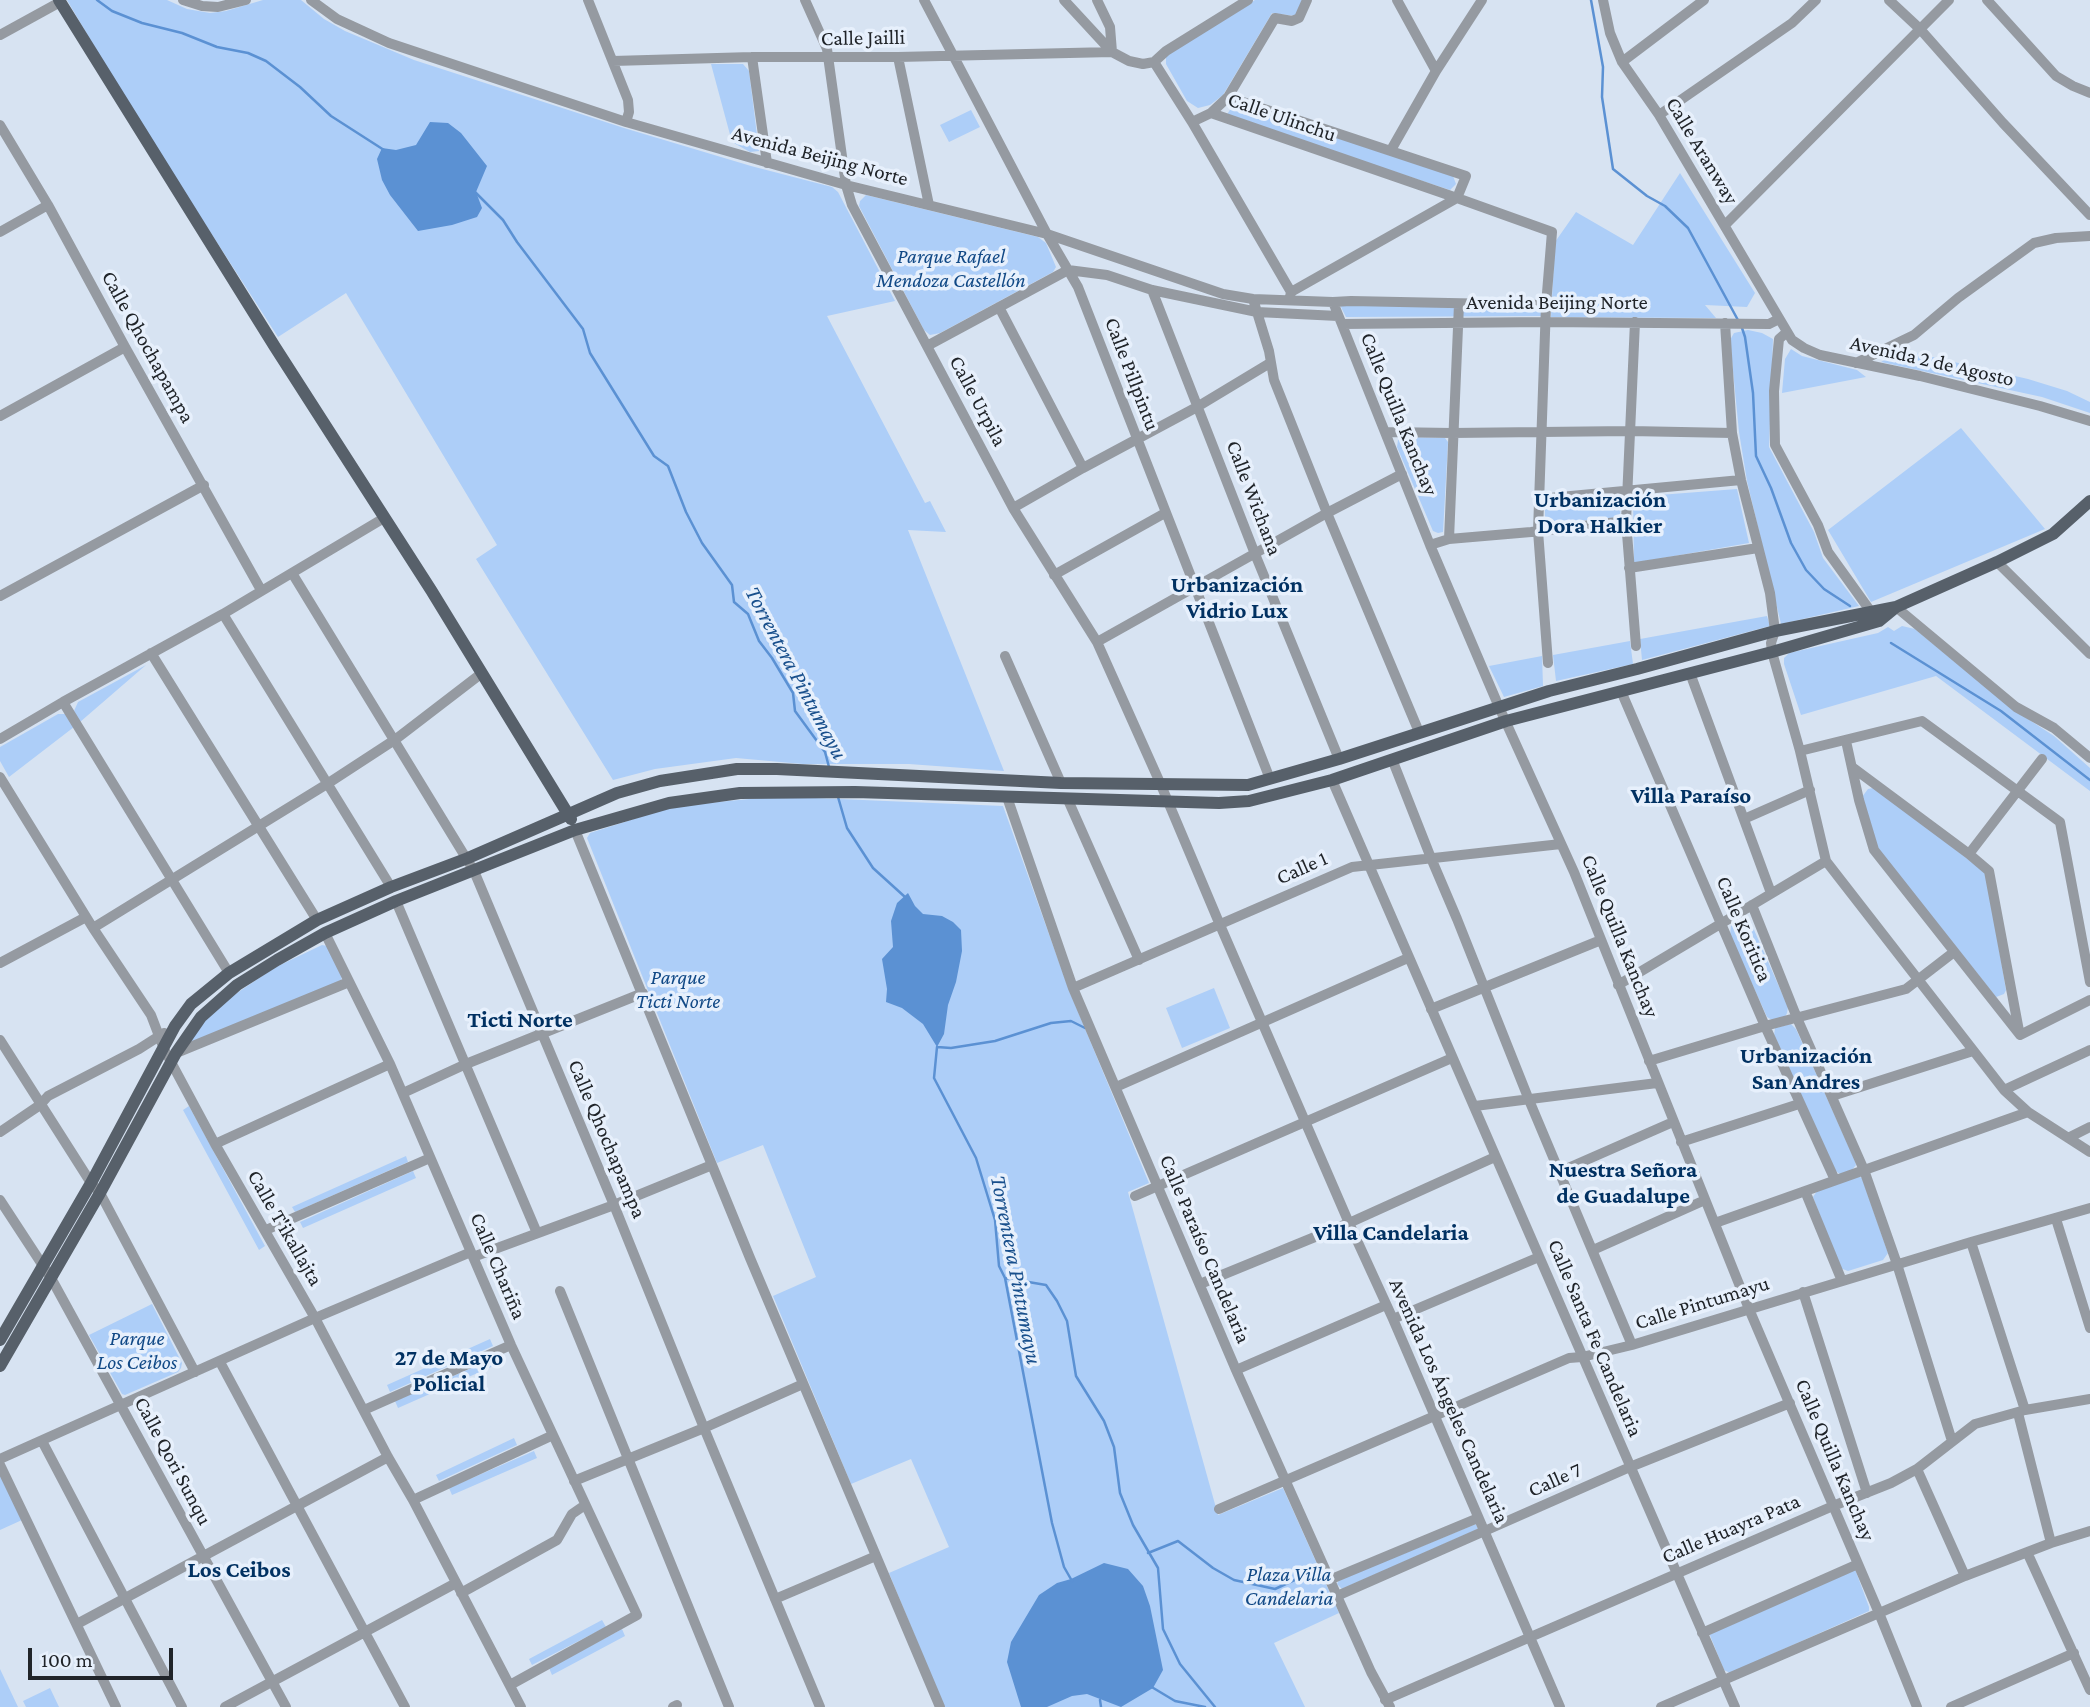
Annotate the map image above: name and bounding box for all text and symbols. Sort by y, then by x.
street label: Calle Jailli [821,25,905,51]
street label: Calle Ulinchu [1224,87,1340,147]
street label: Calle Aranway [1660,93,1744,209]
street label: Avenida Beijing Norte [729,120,911,192]
park label: Parque Rafael Mendoza Castellón [876,244,1026,294]
street label: Calle Qhochapampa [96,267,200,427]
street label: Avenida Beijing Norte [1466,290,1648,316]
street label: Calle Pillpintu [1099,314,1165,434]
street label: Calle Quilla Kanchay [1355,329,1443,499]
street label: Avenida 2 de Agosto [1847,330,2017,392]
street label: Calle Urpila [944,351,1012,451]
street label: Calle Wichana [1221,437,1287,559]
district label: Urbanización Dora Halkier [1534,486,1666,540]
district label: Urbanización Vidrio Lux [1171,571,1303,625]
water label: Torrentera Pintumayu [739,582,853,764]
district label: Villa Paraíso [1631,782,1751,810]
street label: Calle 1 [1273,846,1331,890]
street label: Calle Quilla Kanchay [1576,851,1664,1021]
street label: Calle Koritica [1710,872,1778,986]
park label: Parque Ticti Norte [636,965,720,1015]
district label: Ticti Norte [467,1006,573,1034]
district label: Urbanización San Andres [1740,1042,1872,1096]
street label: Calle Qhochapampa [562,1056,652,1222]
street label: Calle Paraíso Candelaria [1154,1151,1256,1347]
district label: Nuestra Señora de Guadalupe [1549,1156,1697,1210]
street label: Calle T'ikallajta [242,1166,328,1290]
water label: Torrentera Pintumayu [984,1173,1048,1367]
street label: Calle Chariña [464,1209,532,1323]
district label: Villa Candelaria [1313,1219,1469,1247]
street label: Calle Santa Fe Candelaria [1542,1235,1648,1441]
street label: Calle Pintumayu [1632,1271,1772,1335]
street label: Avenida Los Ángeles Candelaria [1383,1275,1515,1527]
park label: Parque Los Ceibos [97,1326,177,1376]
district label: 27 de Mayo Policial [395,1344,503,1398]
street label: Calle Quilla Kanchay [1789,1375,1881,1545]
street label: Calle Qori Sunqu [129,1393,217,1529]
street label: Calle 7 [1524,1457,1586,1503]
street label: Calle Huayra Pata [1658,1489,1804,1569]
district label: Los Ceibos [187,1556,291,1584]
park label: Plaza Villa Candelaria [1245,1562,1333,1612]
scale bar [32,1634,177,1678]
text: 100 m [41,1648,93,1672]

